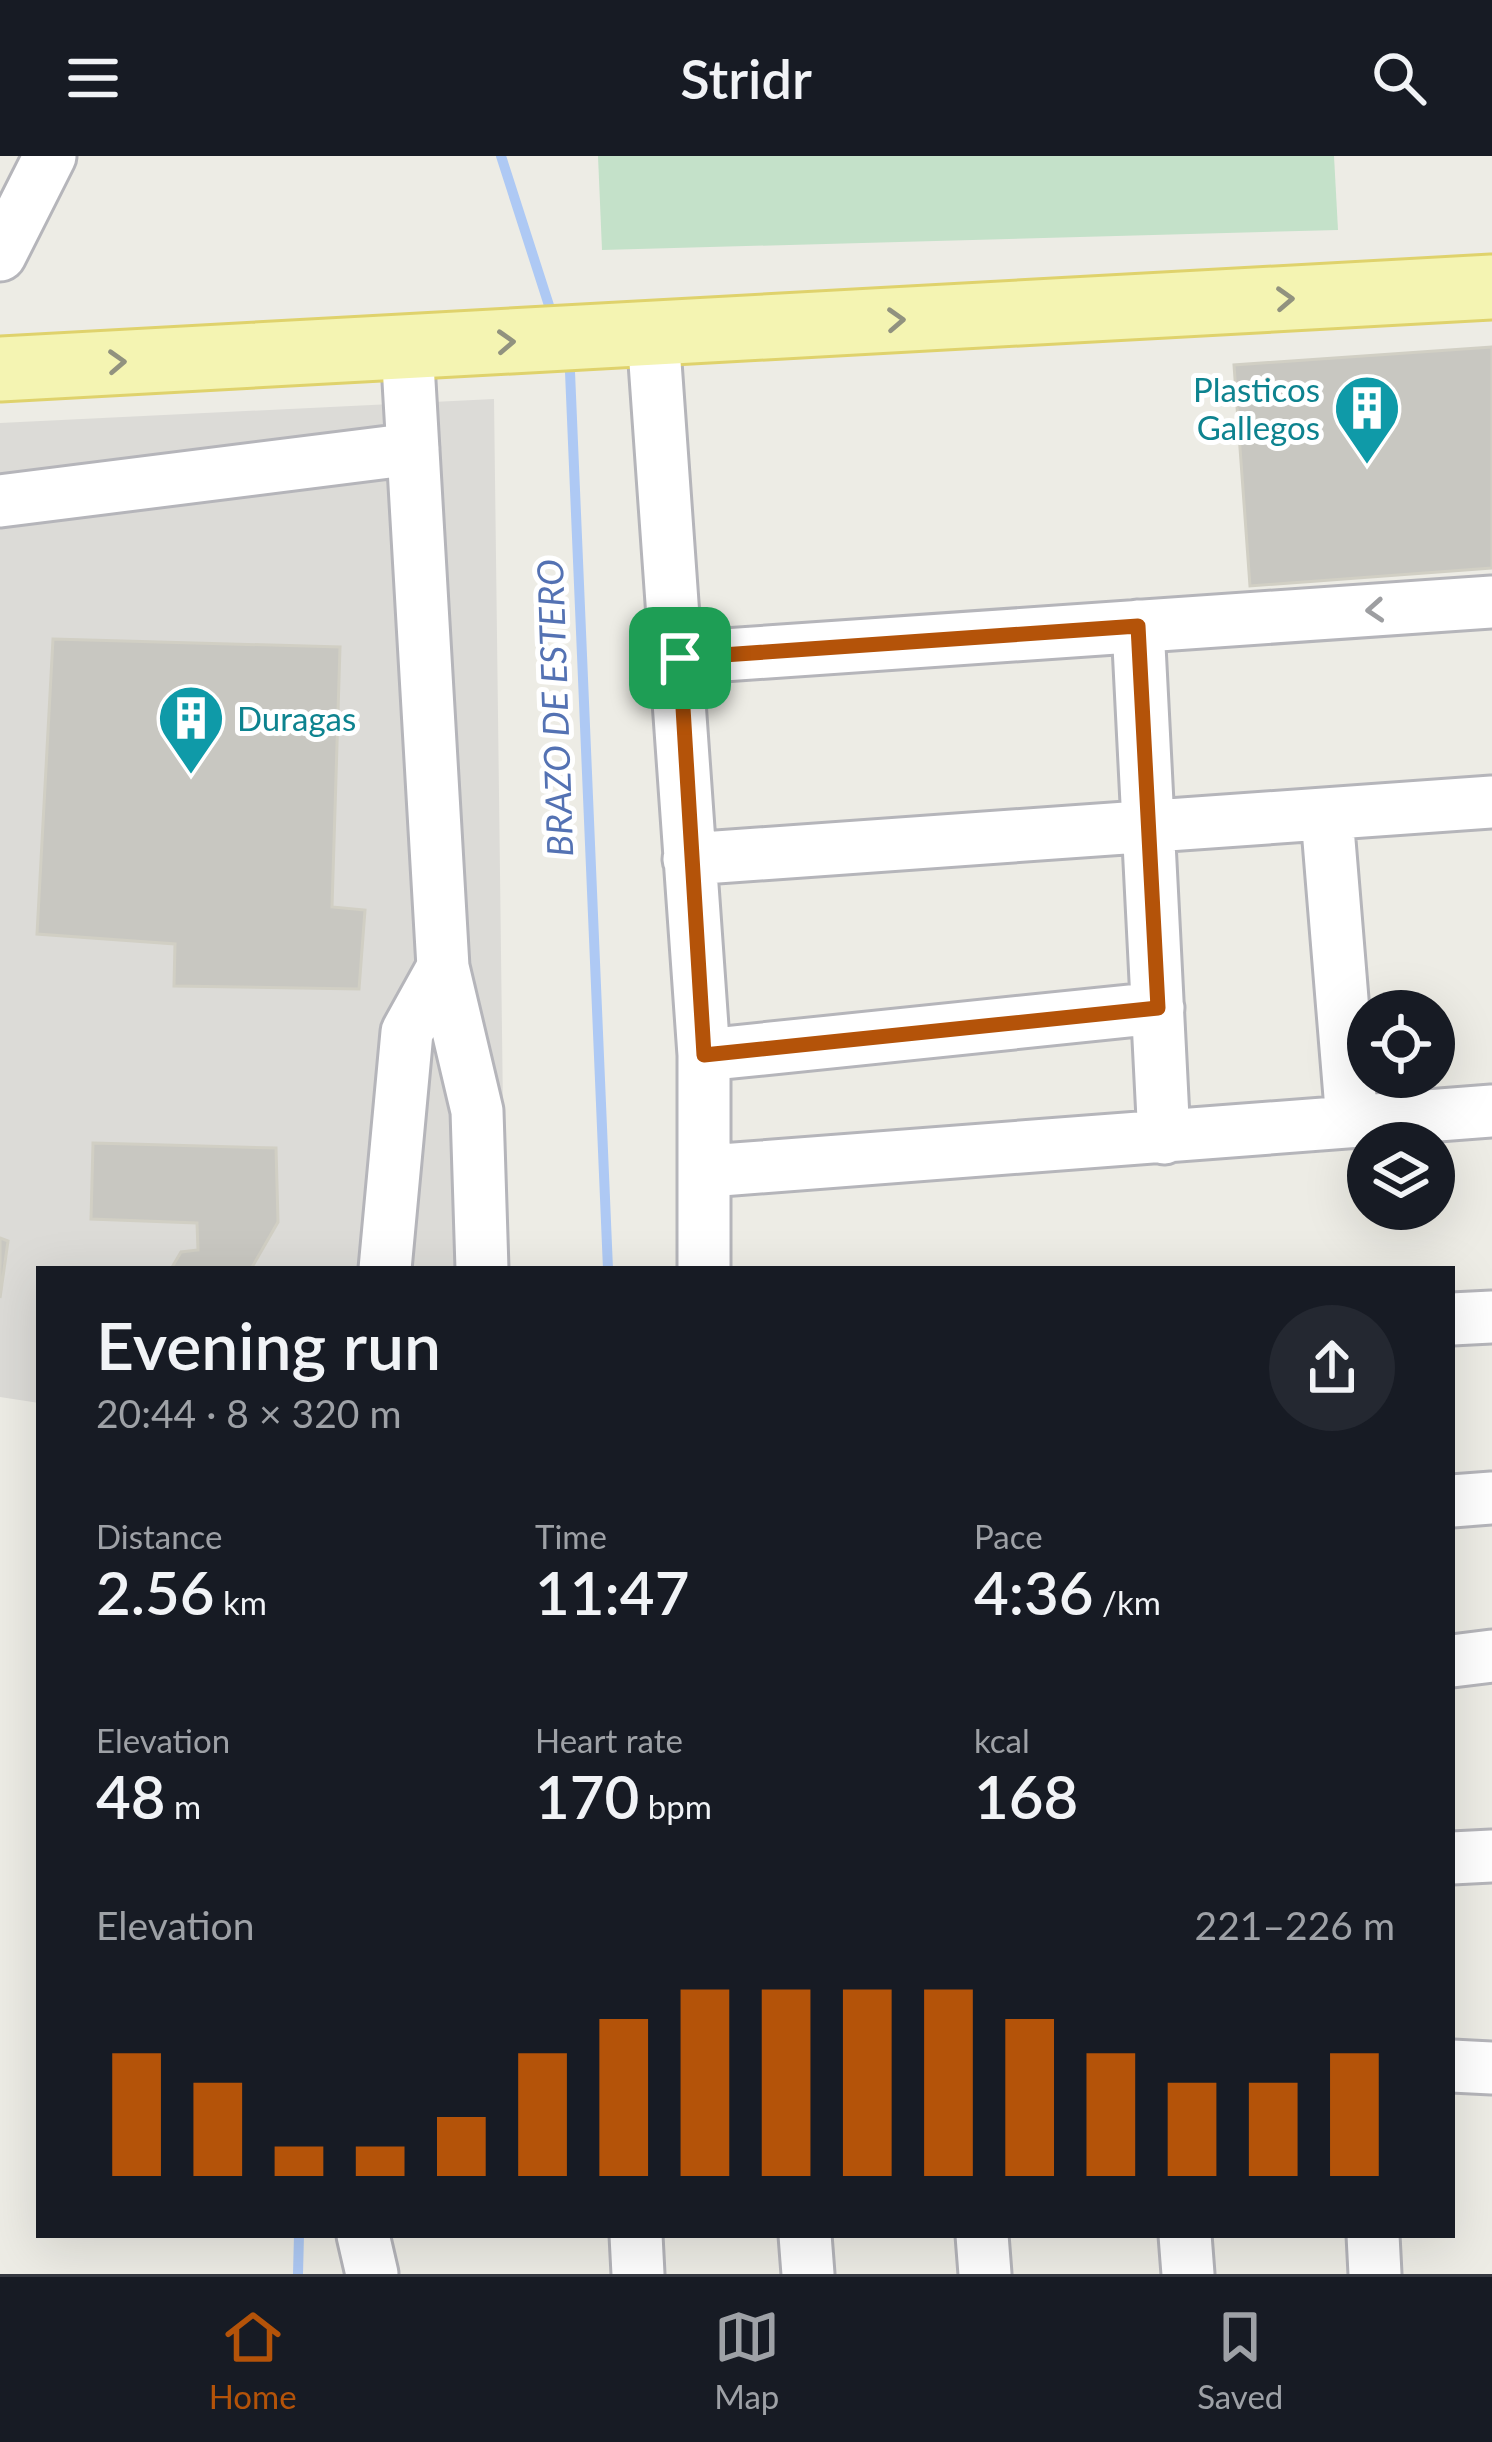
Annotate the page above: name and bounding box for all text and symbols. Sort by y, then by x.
icon: menu [60,45,126,111]
icon: search [1366,45,1432,111]
text: Stridr [680,46,812,111]
one-way arrow [1276,286,1295,312]
one-way arrow [887,307,906,333]
one-way arrow [497,329,516,355]
one-way arrow [108,349,127,375]
place label: Plasticos Gallegos [1193,369,1320,447]
building icon: Plasticos Gallegos [1332,373,1402,467]
water label: BRAZO DE ESTERO [527,558,581,858]
one-way arrow [1365,596,1384,622]
pin [629,607,731,709]
icon: arrive [647,625,713,691]
building icon: Duragas [156,683,226,777]
place label: Duragas [237,698,356,738]
map controls [1347,990,1455,1230]
button: locate [1347,990,1455,1098]
button: layers [1347,1122,1455,1230]
text: Evening run [96,1305,441,1384]
button: share [1269,1305,1395,1431]
text: 20:44 · 8 × 320 m [96,1390,401,1436]
text: Distance [96,1516,223,1556]
text: Time [535,1516,607,1556]
text: Pace [974,1516,1043,1556]
text: 2.56 [96,1556,215,1628]
text: 11:47 [535,1556,689,1628]
text: 4:36 [974,1556,1094,1628]
text: km [215,1582,267,1622]
text: /km [1094,1582,1161,1622]
text: Elevation [96,1720,230,1760]
text: Heart rate [535,1720,683,1760]
text: kcal [974,1720,1030,1760]
text: 48 [96,1760,166,1832]
text: 170 [535,1760,639,1832]
text: 168 [974,1760,1078,1832]
text: m [166,1786,201,1826]
text: bpm [639,1786,712,1826]
text: Elevation [96,1902,254,1948]
text: 221–226 m [1195,1902,1395,1948]
tab: Home [209,2304,297,2416]
tab: Map [714,2304,780,2416]
tab: Saved [1197,2304,1283,2416]

